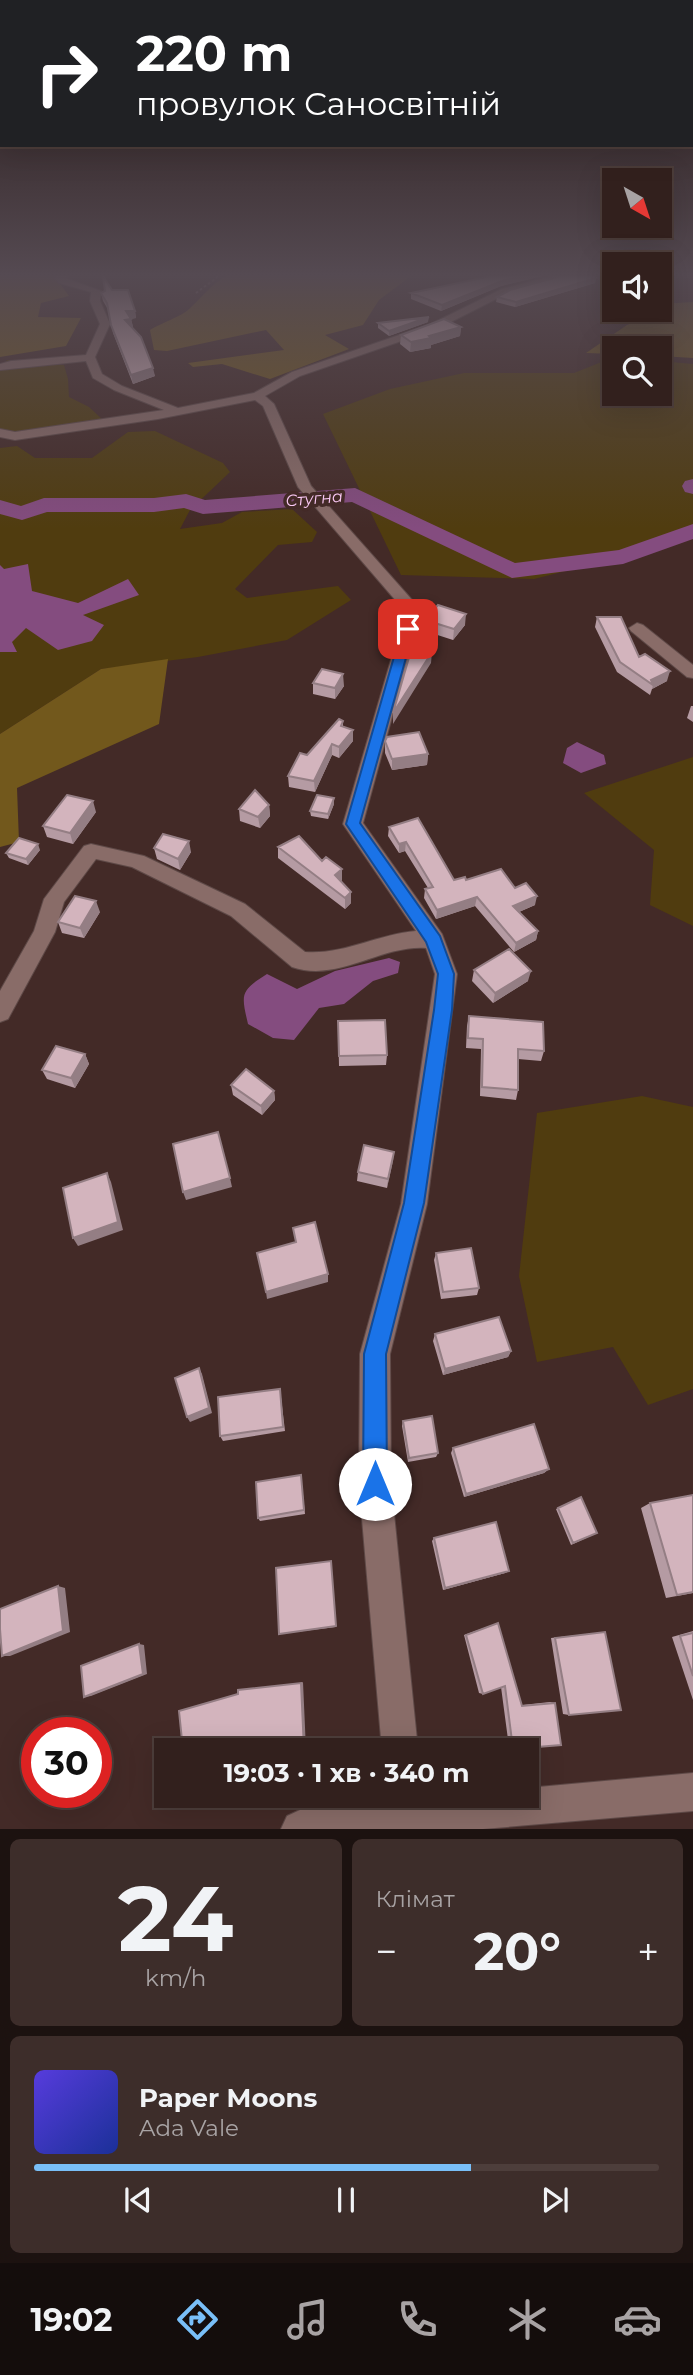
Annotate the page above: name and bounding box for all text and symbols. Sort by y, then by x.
text: 220 m [136,24,292,83]
icon: right [21,28,112,119]
text: провулок Саносвітній [136,84,501,123]
north arrow [602,168,672,238]
map controls [602,168,672,406]
button: sound [602,252,672,322]
button: search [602,336,672,406]
water label: Стугна [285,487,343,510]
pin [378,599,438,659]
icon: arrive [389,610,427,648]
position arrow [338,1447,412,1521]
speed limit sign: 30 [21,1717,112,1808]
text: 19:03 · 1 хв · 340 m [223,1757,470,1789]
text: 24 [118,1863,233,1974]
text: Клімат [376,1885,455,1913]
text: 20° [473,1920,561,1983]
text: − [376,1928,397,1975]
text: + [637,1928,659,1975]
text: km/h [145,1964,206,1992]
text: Paper Moons [139,2082,317,2114]
text: Ada Vale [139,2114,239,2142]
icon: previous [119,2181,157,2219]
icon: pause [327,2181,365,2219]
icon: next [536,2181,574,2219]
icon: directions [173,2295,222,2344]
icon: music [283,2295,332,2344]
icon: phone [393,2295,442,2344]
icon: climate [503,2295,552,2344]
icon: car [613,2295,662,2344]
text: 19:02 [31,2300,112,2339]

